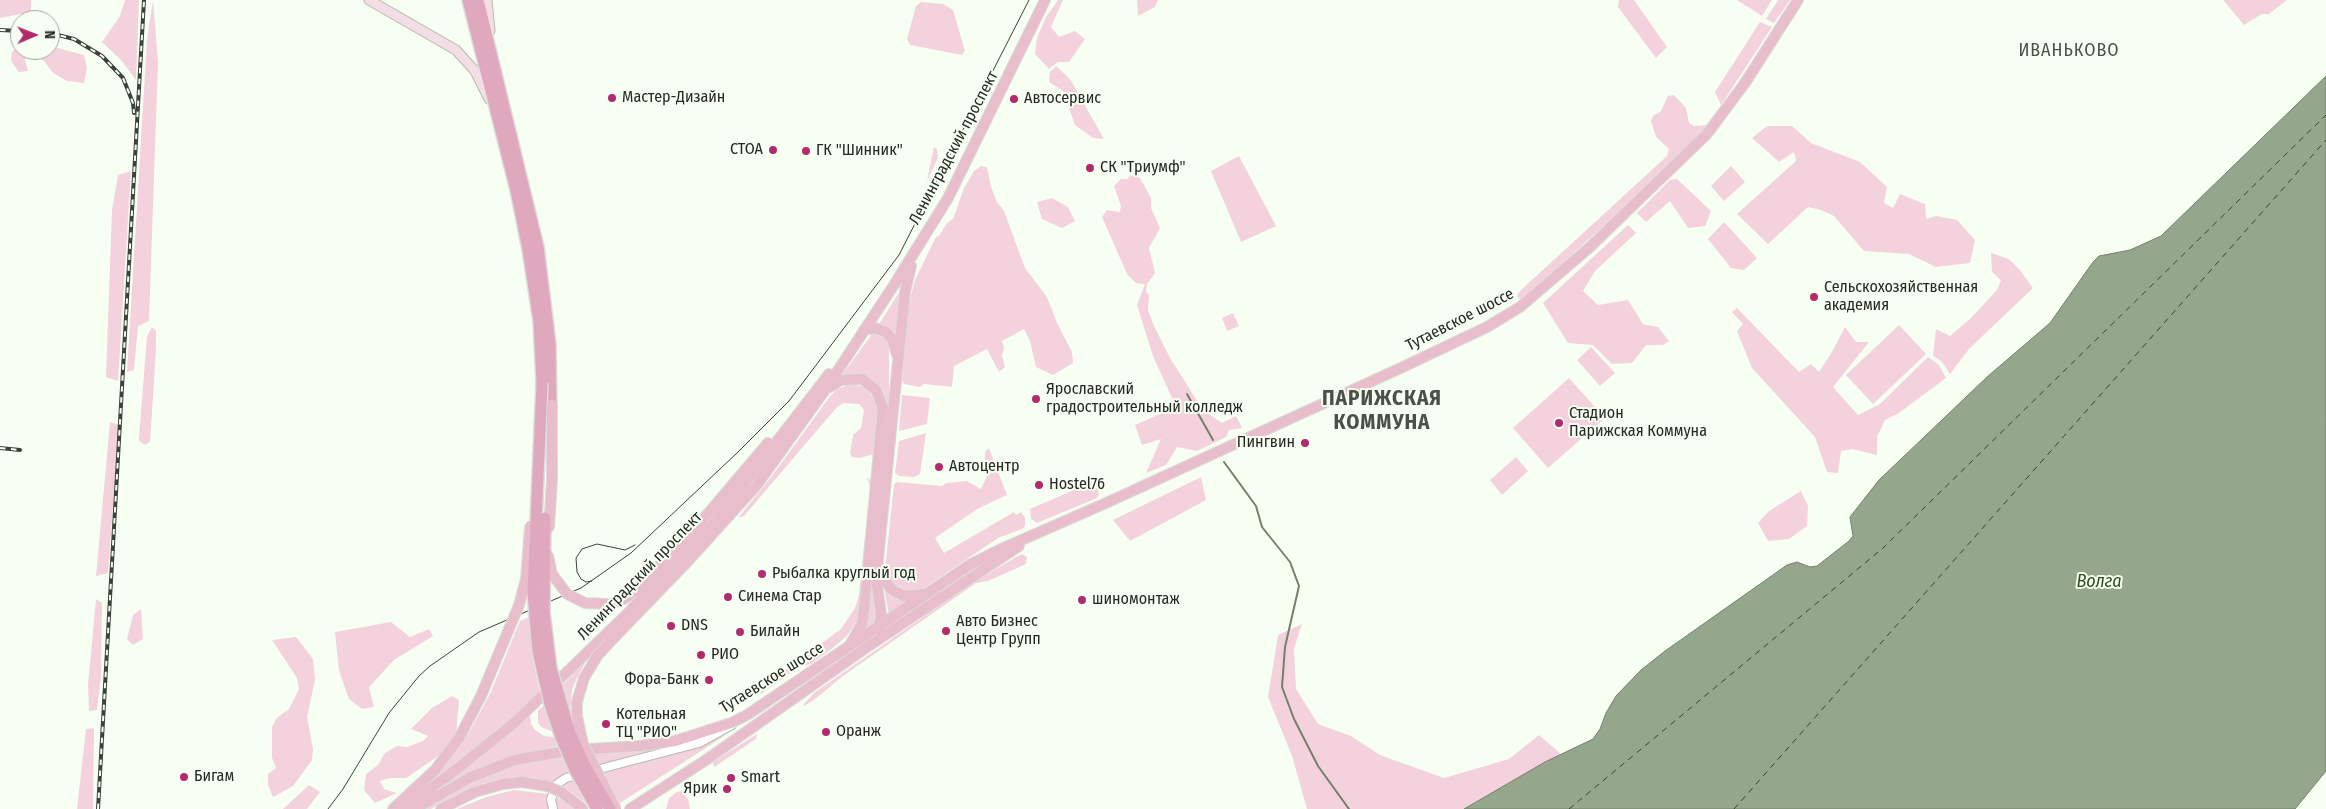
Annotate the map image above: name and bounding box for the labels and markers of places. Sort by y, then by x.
place label: Мастер-Дизайн [622,88,725,108]
place label: Автосервис [1024,89,1101,109]
marker: Мастер-Дизайн [606,92,618,104]
marker: Автосервис [1008,93,1020,105]
place label: СТОА [730,140,763,160]
place label: ГК "Шинник" [816,141,903,161]
marker: СТОА [767,144,779,156]
marker: ГК "Шинник" [800,145,812,157]
place label: СК "Триумф" [1100,158,1186,178]
marker: СК "Триумф" [1084,162,1096,174]
place label: Сельскохозяйственная академия [1824,278,1978,316]
marker: Сельскохозяйственная академия [1808,291,1820,303]
place label: Ярославский градостроительный колледж [1046,380,1243,418]
marker: Ярославский градостроительный колледж [1030,393,1042,405]
place label: Стадион Парижская Коммуна [1569,404,1707,442]
marker: Стадион Парижская Коммуна [1553,417,1565,429]
place label: Пингвин [1237,433,1295,453]
marker: Пингвин [1299,437,1311,449]
place label: Автоцентр [949,457,1019,477]
marker: Автоцентр [933,461,945,473]
place label: Hostel76 [1049,475,1105,495]
marker: Hostel76 [1033,479,1045,491]
place label: Рыбалка круглый год [772,564,916,584]
marker: Рыбалка круглый год [756,568,768,580]
place label: Синема Стар [738,587,822,607]
place label: шиномонтаж [1092,590,1180,610]
marker: Синема Стар [722,591,734,603]
marker: шиномонтаж [1076,594,1088,606]
place label: Авто Бизнес Центр Групп [956,612,1041,650]
place label: DNS [681,616,708,636]
marker: DNS [665,620,677,632]
place label: Билайн [750,622,800,642]
marker: Авто Бизнес Центр Групп [940,625,952,637]
marker: Билайн [734,626,746,638]
place label: РИО [711,645,739,665]
marker: РИО [695,649,707,661]
place label: Фора-Банк [625,670,699,690]
marker: Фора-Банк [703,674,715,686]
place label: Котельная ТЦ "РИО" [616,705,686,743]
marker: Котельная ТЦ "РИО" [600,718,612,730]
place label: Оранж [836,722,881,742]
marker: Оранж [820,726,832,738]
place label: Бигам [194,767,234,787]
place label: Smart [741,768,780,788]
marker: Бигам [178,771,190,783]
marker: Smart [725,772,737,784]
place label: Ярик [684,779,717,799]
marker: Ярик [721,783,733,795]

